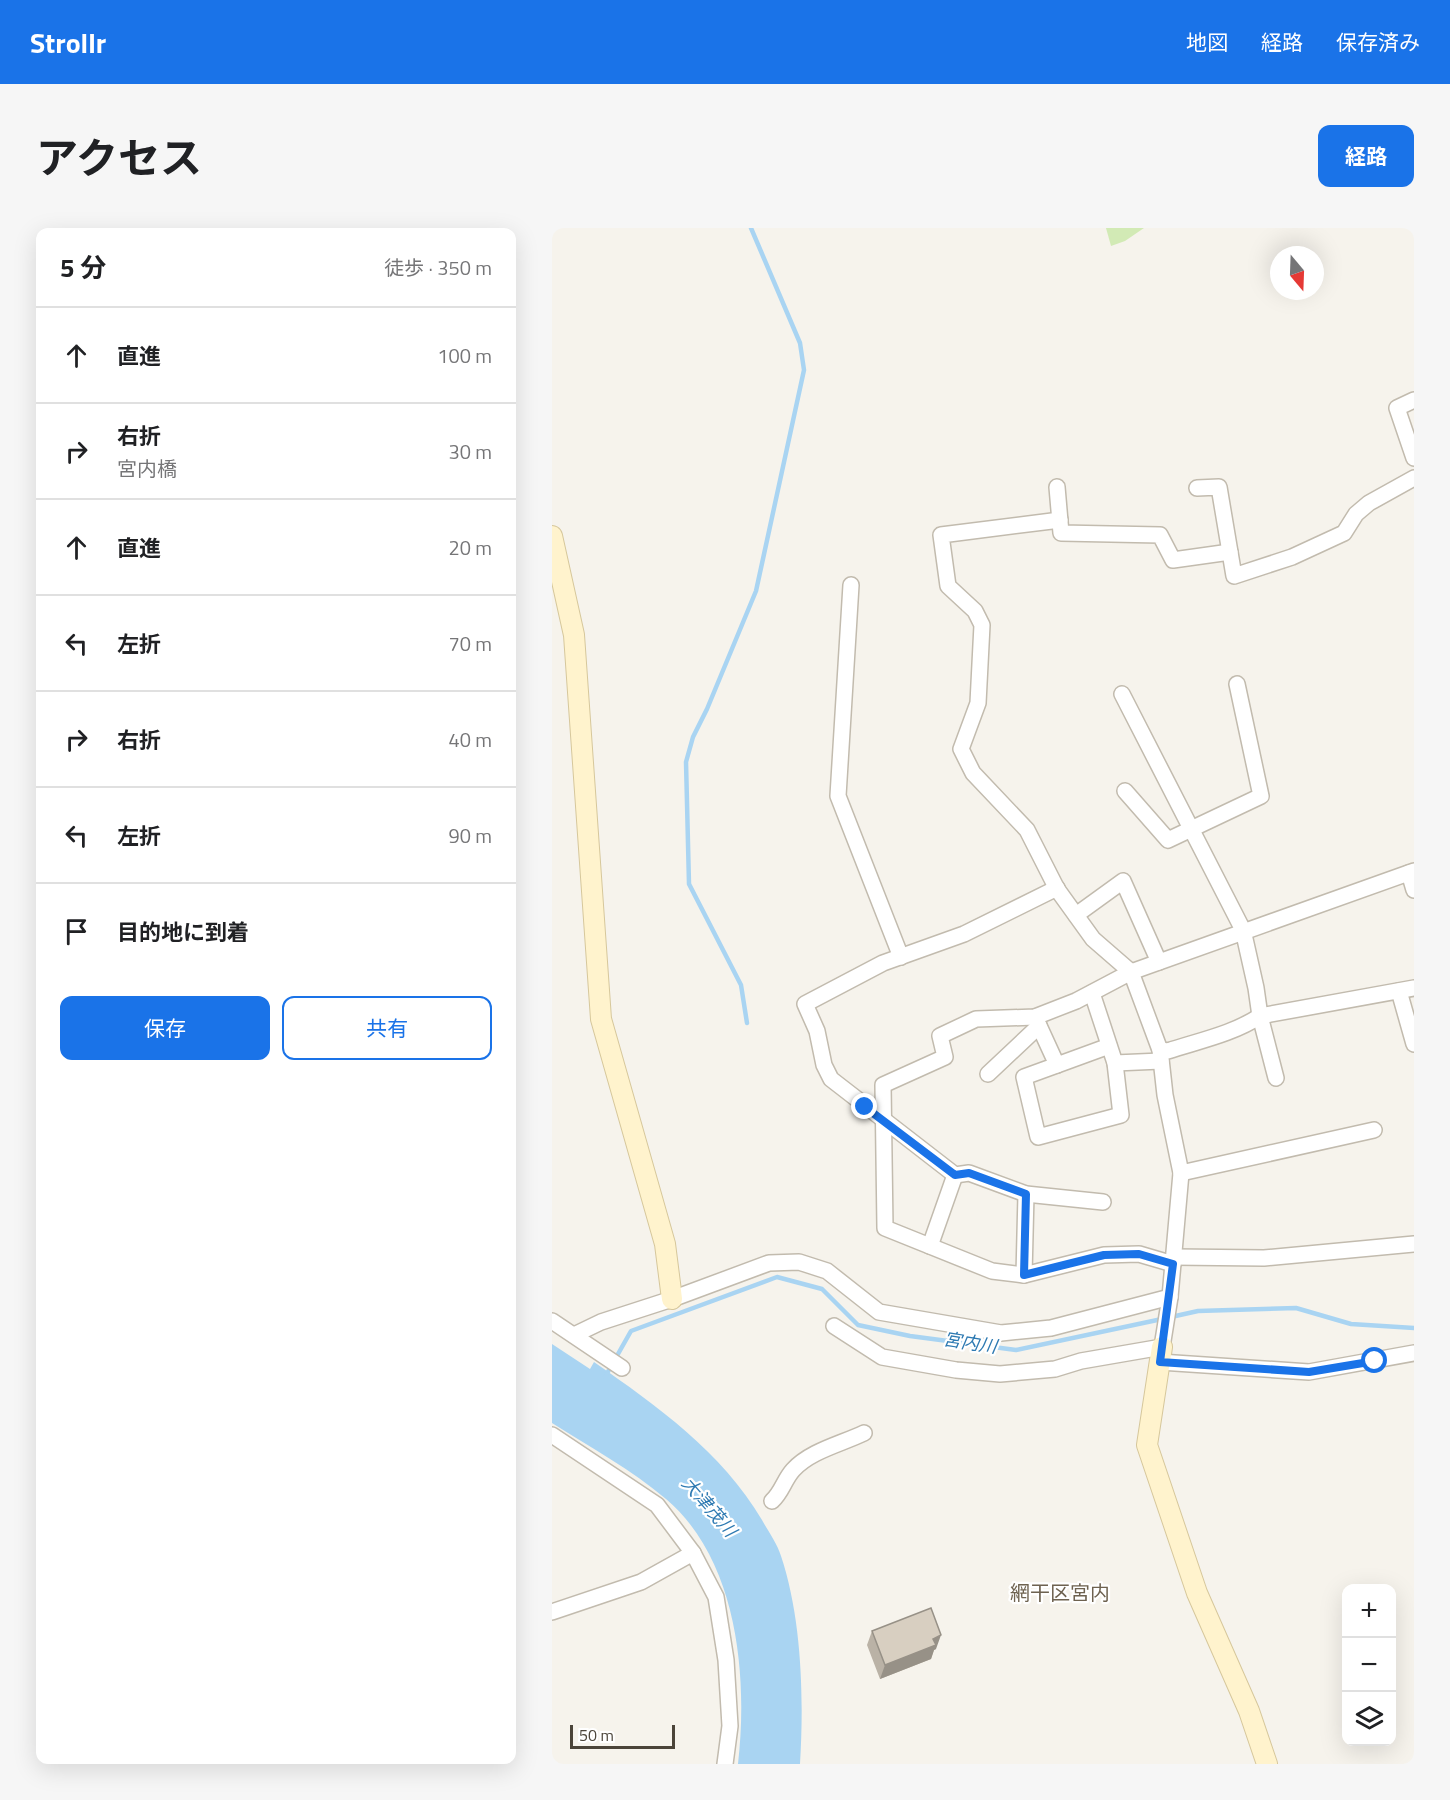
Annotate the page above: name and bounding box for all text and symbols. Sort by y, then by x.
text: Strollr [30,21,106,64]
text: 地図 [1186,26,1228,58]
text: 経路 [1261,26,1303,58]
text: 保存済み [1336,26,1420,58]
text: アクセス [36,125,202,189]
button: 経路 [1318,125,1414,187]
north arrow [1270,246,1324,300]
text: 5 分 [60,248,106,287]
text: 徒歩 · 350 m [384,252,492,283]
icon: ahead [60,339,93,372]
text: 直進 [117,339,161,373]
text: 100 m [437,340,492,371]
text: 右折 [117,419,161,453]
icon: right [60,435,93,468]
text: 30 m [448,436,492,467]
text: 宮内橋 [117,453,177,484]
icon: ahead [60,531,93,564]
text: 直進 [117,531,161,565]
text: 20 m [448,532,492,563]
icon: left [60,627,93,660]
text: 左折 [117,627,161,661]
text: 70 m [448,628,492,659]
icon: right [60,723,93,756]
text: 右折 [117,723,161,757]
text: 40 m [448,724,492,755]
icon: left [60,819,93,852]
text: 左折 [117,819,161,853]
text: 90 m [448,820,492,851]
icon: arrive [60,915,93,948]
text: 目的地に到着 [117,915,249,949]
button: 保存 [60,996,270,1060]
button: 共有 [282,996,492,1060]
route end [851,1093,877,1119]
water label: 宮内川 [941,1325,1001,1360]
route start [1361,1347,1387,1373]
water label: 大津茂川 [676,1471,744,1544]
district label: 網干区宮内 [1010,1577,1110,1608]
map controls [1342,1584,1396,1746]
button: + [1342,1584,1396,1638]
button: − [1342,1638,1396,1692]
button: layers [1342,1692,1396,1746]
scale bar [570,1722,675,1750]
text: 50 m [579,1723,614,1747]

